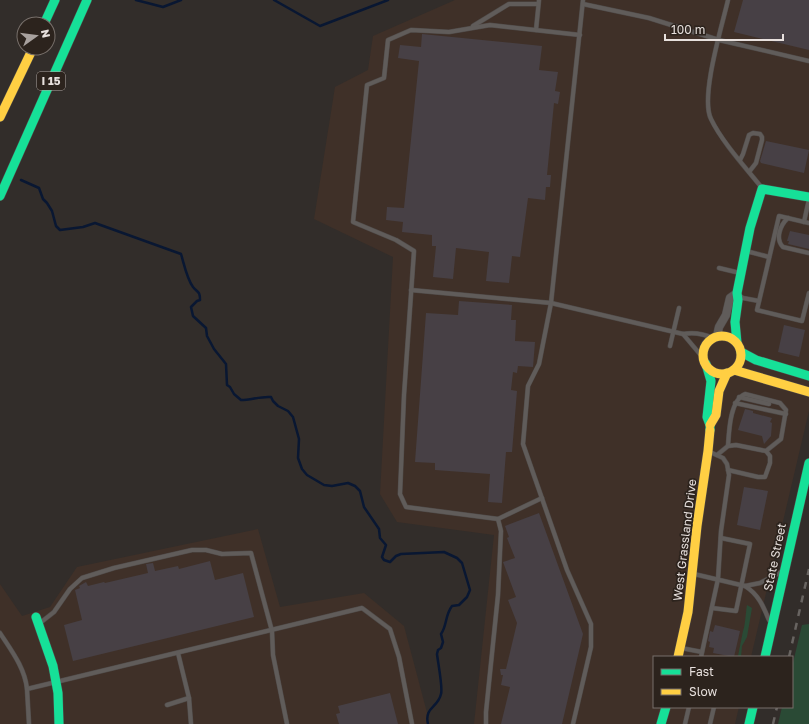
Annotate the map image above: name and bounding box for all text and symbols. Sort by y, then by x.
north arrow [16,16,56,56]
scale bar [665,16,783,42]
text: 100 m [671,22,705,37]
text: N [39,28,54,39]
road number: I 15 [37,72,65,90]
street label: West Grassland Drive [670,478,699,602]
street label: State Street [760,521,789,592]
legend [653,656,793,708]
text: Fast [689,664,714,679]
text: Slow [689,684,717,699]

